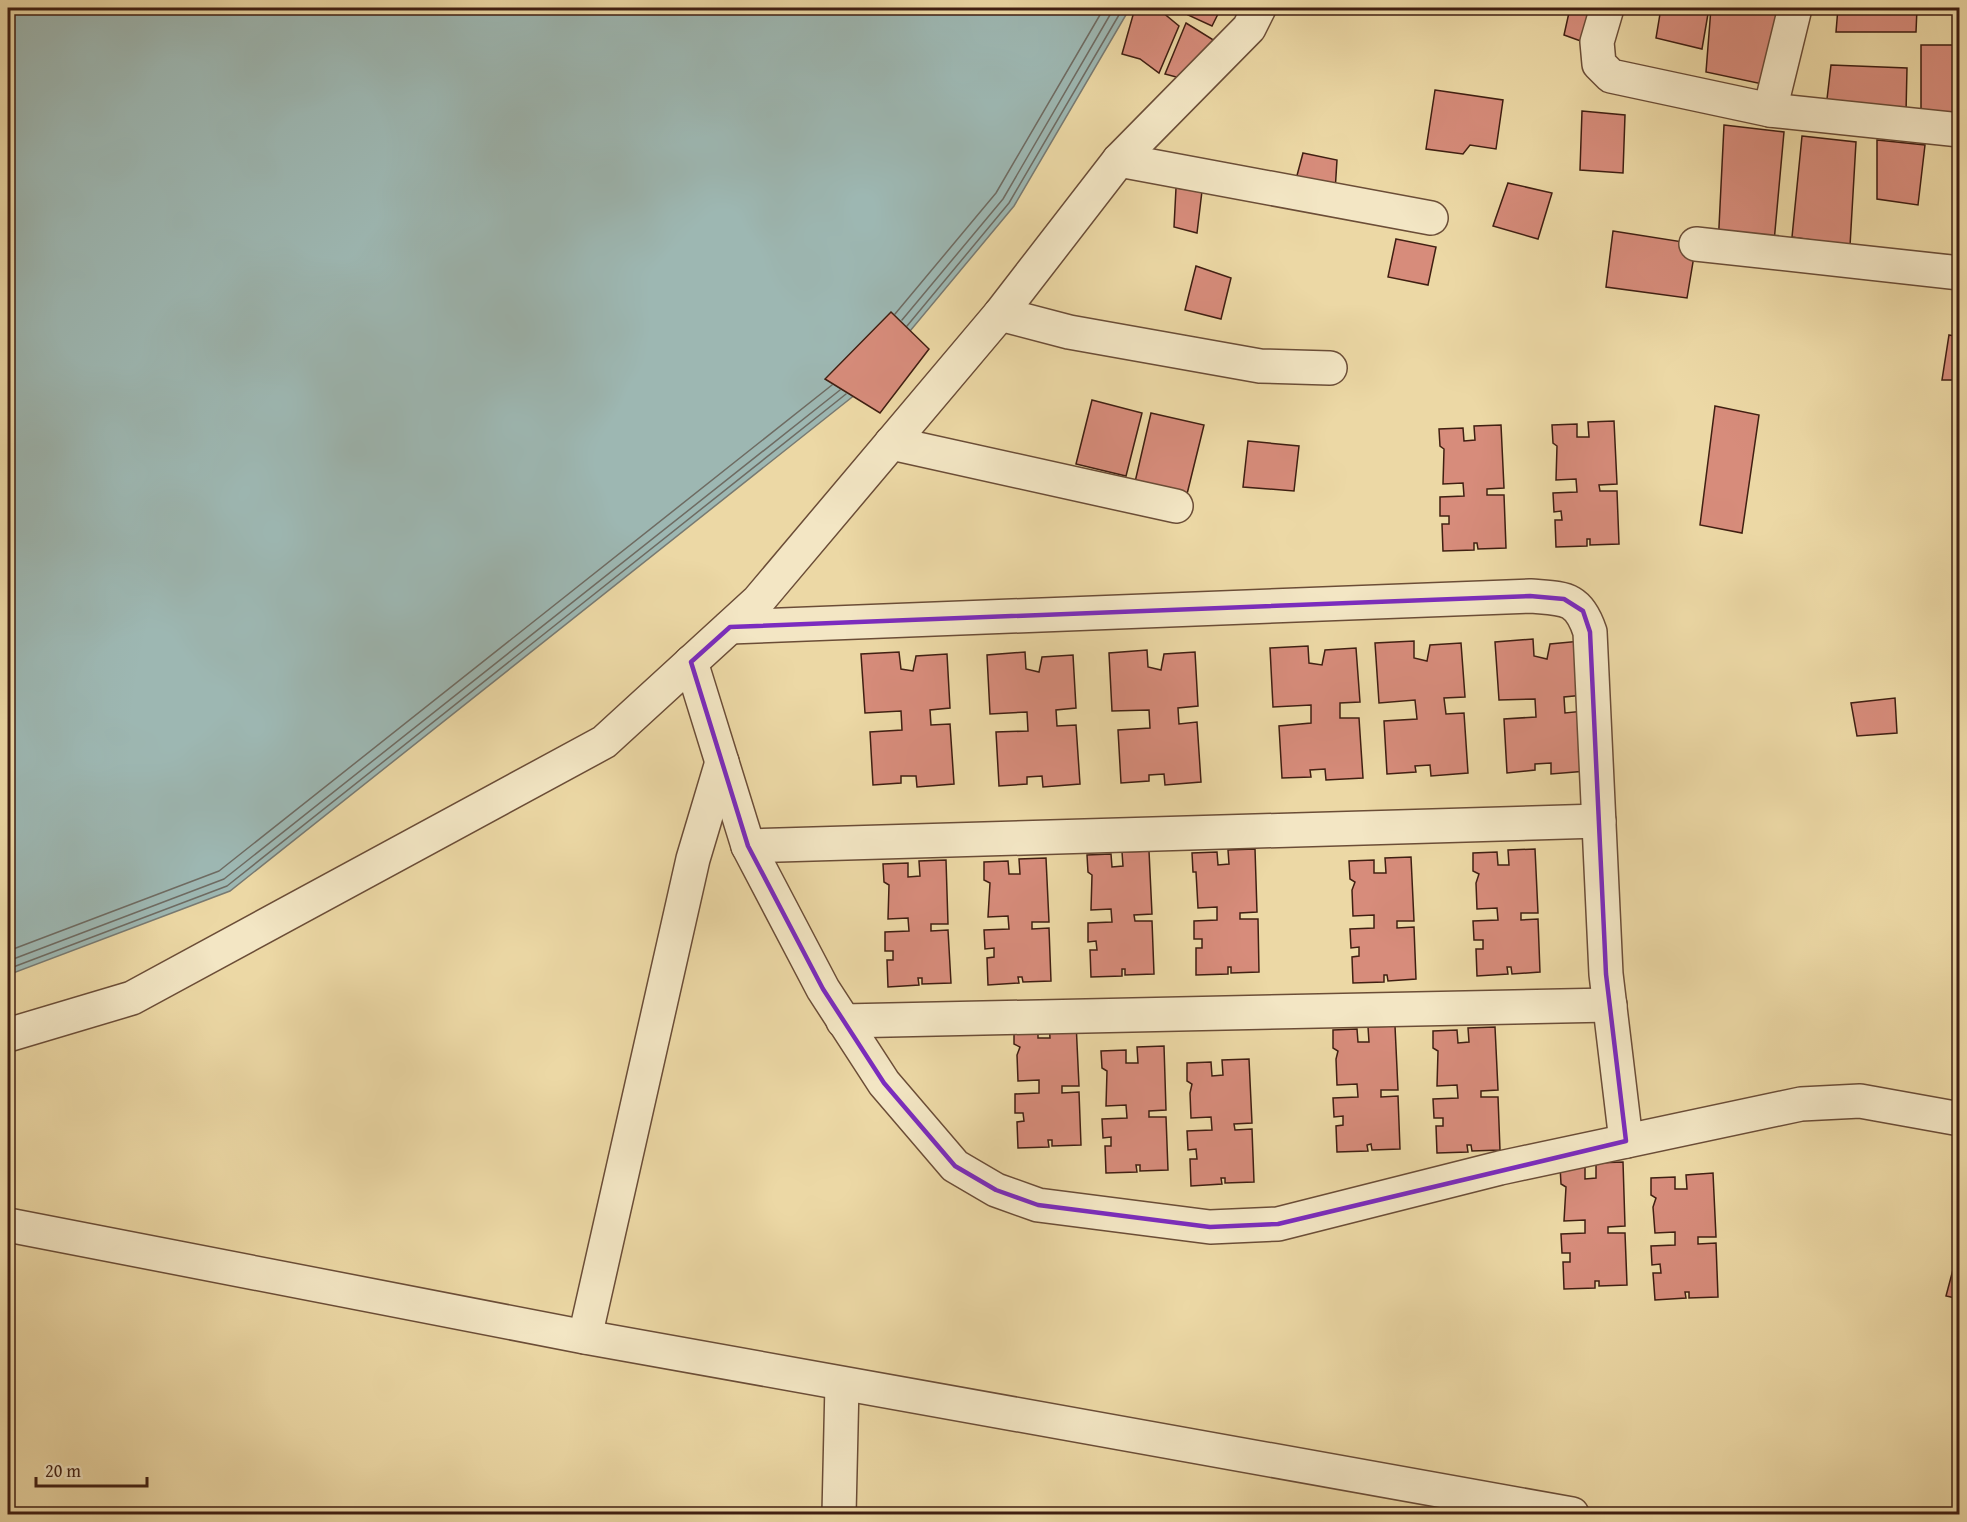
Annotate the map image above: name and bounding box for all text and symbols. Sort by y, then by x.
scale bar [36,1450,147,1488]
text: 20 m [45,1457,81,1484]

